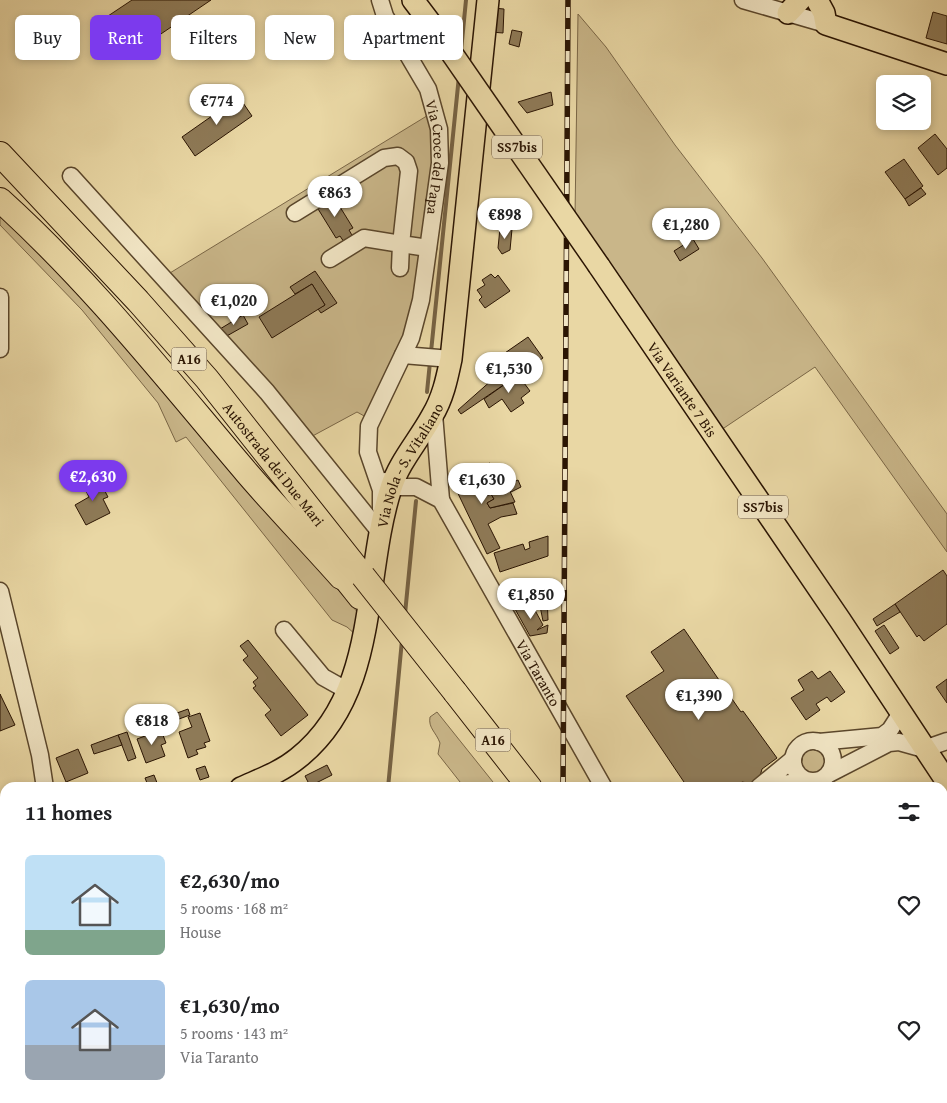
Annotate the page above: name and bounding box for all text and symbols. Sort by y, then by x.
chip: Buy [15,15,80,60]
chip: Rent [90,15,161,60]
chip: Filters [171,15,255,60]
chip: New [265,15,334,60]
chip: Apartment [344,15,463,60]
map controls [876,75,931,130]
button: layers [876,75,931,130]
pin: €774 [187,84,247,126]
text: €774 [200,88,234,112]
street label: Via Croce del Papa [421,97,451,216]
road number: SS7bis [492,136,542,158]
pin: €863 [305,176,365,218]
text: €863 [318,180,352,204]
pin: €898 [475,198,535,240]
text: €898 [488,202,522,226]
pin: €1,280 [645,208,727,250]
text: €1,280 [663,212,709,236]
pin: €1,020 [193,284,275,326]
text: €1,020 [211,288,257,312]
street label: Via Variante 7 Bis [643,337,723,441]
road number: A16 [172,348,206,370]
pin: €1,530 [468,352,550,394]
text: €1,530 [486,356,532,380]
street label: Autostrada dei Due Mari [218,397,330,530]
street label: Via Nola - S. Vitaliano [371,399,448,529]
pin: €2,630 [52,460,134,502]
pin: €1,630 [441,462,523,505]
text: €2,630 [70,464,116,488]
text: €1,630 [459,467,505,491]
road number: SS7bis [738,496,788,518]
pin: €1,850 [490,578,572,620]
text: €1,850 [508,582,554,606]
street label: Via Taranto [511,635,566,710]
pin: €1,390 [658,678,740,721]
text: €1,390 [676,683,722,707]
pin: €818 [122,704,182,746]
text: €818 [135,708,169,732]
road number: A16 [476,728,510,752]
text: 11 homes [25,797,112,828]
icon: filters [895,798,923,826]
text: €2,630/mo [180,865,280,896]
icon: home [65,875,125,935]
icon: heart [895,891,923,919]
text: 5 rooms · 168 m² [180,896,288,920]
text: House [180,920,221,944]
text: €1,630/mo [180,990,280,1021]
icon: home [65,1000,125,1060]
icon: heart [895,1016,923,1044]
text: 5 rooms · 143 m² [180,1021,288,1045]
text: Via Taranto [180,1045,259,1069]

